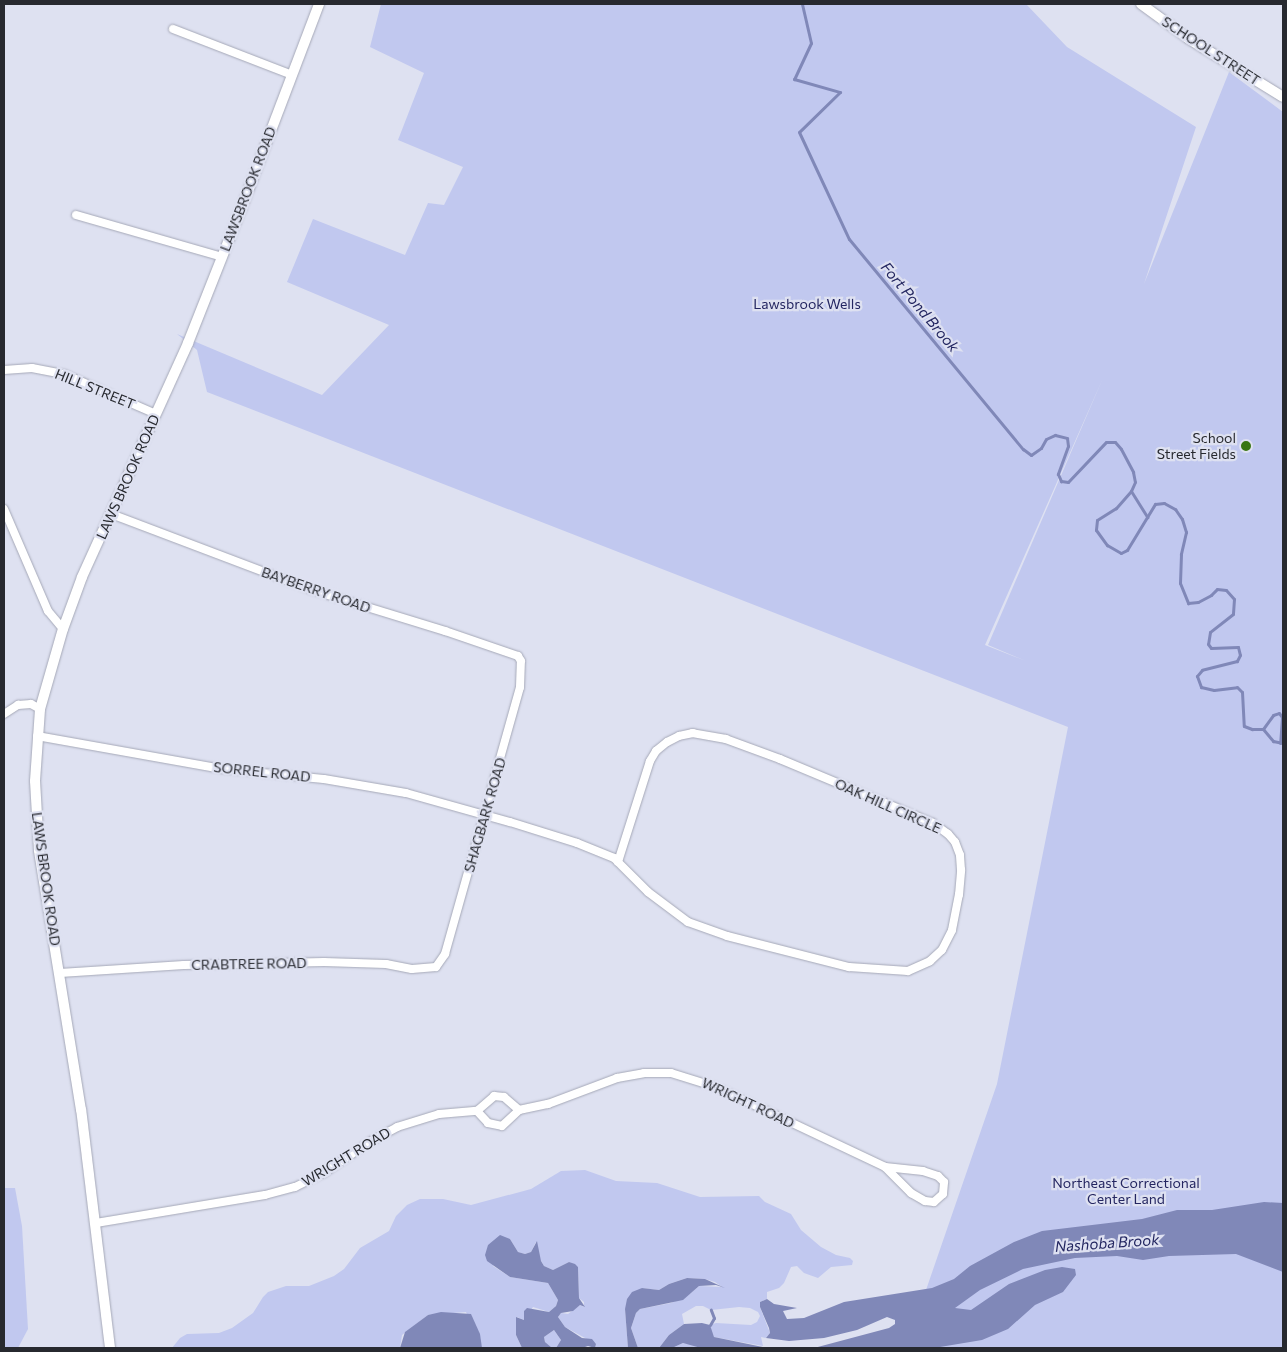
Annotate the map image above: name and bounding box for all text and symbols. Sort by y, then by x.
street label: SCHOOL STREET [1159,13,1263,89]
street label: LAWSBROOK ROAD [216,124,280,254]
water label: Fort Pond Brook [877,258,963,356]
park label: Lawsbrook Wells [753,296,861,312]
street label: HILL STREET [52,365,138,413]
street label: LAWS BROOK ROAD [93,412,163,542]
place label: School Street Fields [1157,430,1236,462]
marker: School Street Fields [1240,440,1252,452]
street label: BAYBERRY ROAD [259,563,373,617]
street label: SHAGBARK ROAD [461,756,509,874]
street label: SORREL ROAD [213,759,311,785]
street label: OAK HILL CIRCLE [832,775,944,837]
street label: LAWS BROOK ROAD [28,811,64,947]
street label: CRABTREE ROAD [191,955,307,973]
street label: WRIGHT ROAD [699,1074,797,1132]
street label: WRIGHT ROAD [299,1124,393,1190]
park label: Northeast Correctional Center Land [1052,1175,1200,1208]
water label: Nashoba Brook [1054,1230,1160,1256]

